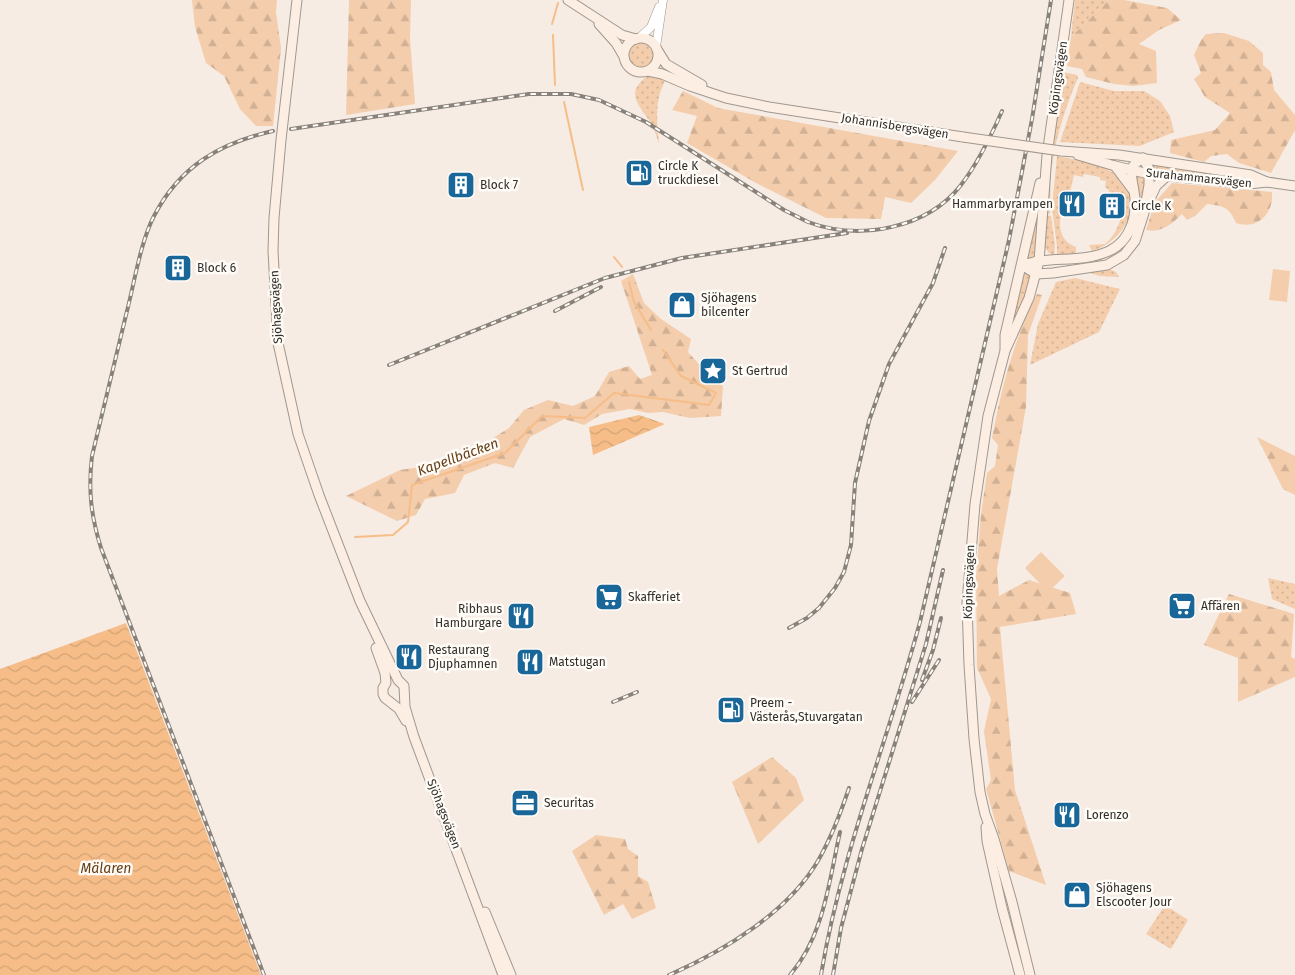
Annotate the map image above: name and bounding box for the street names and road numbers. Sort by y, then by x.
street label: Köpingsvägen [1046,40,1070,116]
street label: Johannisbergsvägen [840,111,950,141]
street label: Surahammarsvägen [1145,165,1253,191]
street label: Sjöhagsvägen [267,270,285,344]
street label: Köpingsvägen [961,544,977,620]
street label: Sjöhagsvägen [424,777,464,851]

